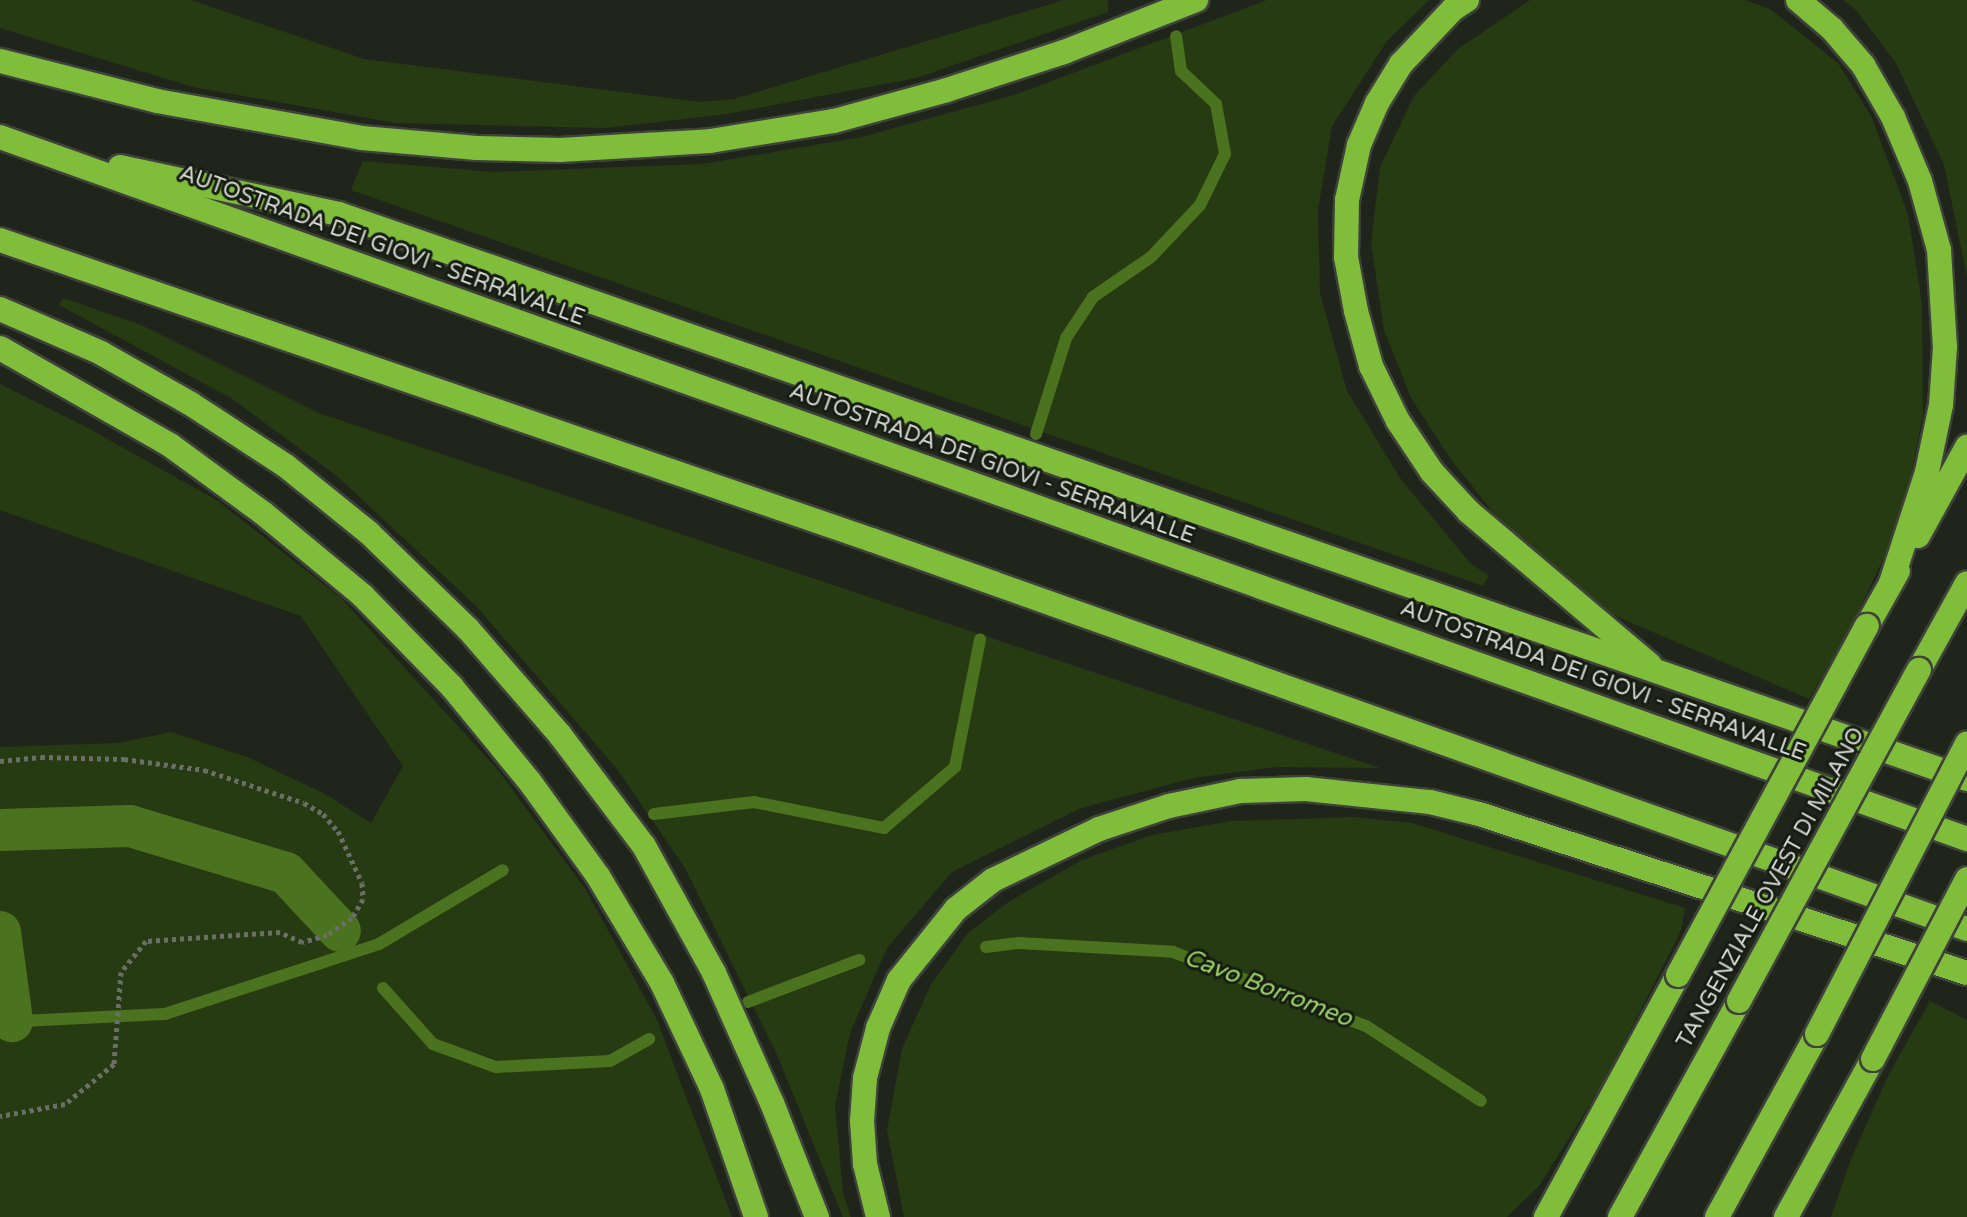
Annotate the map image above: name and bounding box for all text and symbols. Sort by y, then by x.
street label: AUTOSTRADA DEI GIOVI - SERRAVALLE [176,160,588,332]
street label: AUTOSTRADA DEI GIOVI - SERRAVALLE [786,378,1198,550]
street label: AUTOSTRADA DEI GIOVI - SERRAVALLE [1397,595,1809,767]
street label: TANGENZIALE OVEST DI MILANO [1672,723,1870,1053]
water label: Cavo Borromeo [1180,943,1356,1033]

